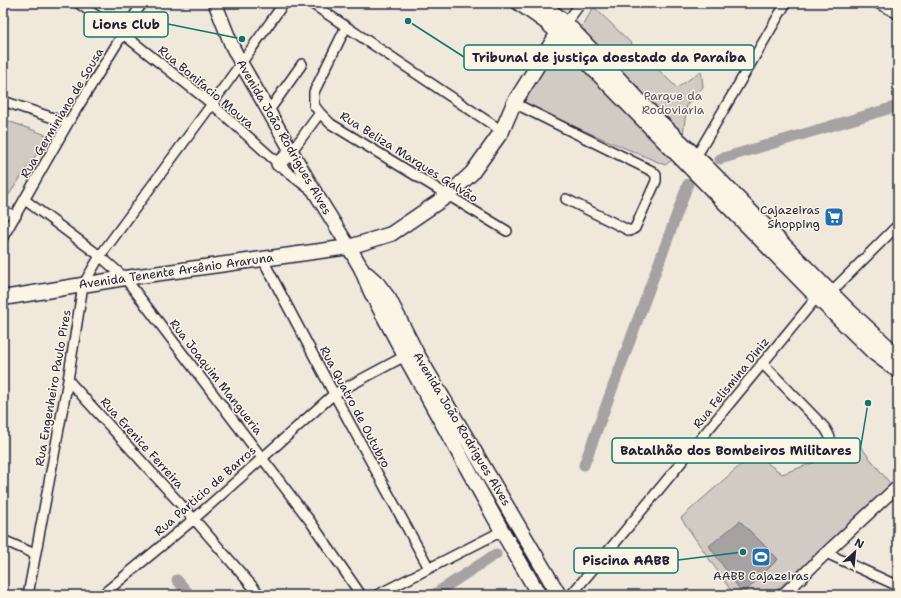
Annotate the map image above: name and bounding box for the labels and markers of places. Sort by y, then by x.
callout: Lions Club [84,12,168,37]
callout: Tribunal de justiça doestado da Paraíba [464,45,754,70]
place label: Cajazeiras Shopping [760,202,820,232]
supermarket icon: Cajazeiras Shopping [823,206,845,228]
callout: Batalhão dos Bombeiros Militares [612,438,860,463]
sports icon: AABB Cajazeiras [750,546,772,568]
callout: Piscina AABB [574,548,678,573]
place label: AABB Cajazeiras [713,568,809,584]

